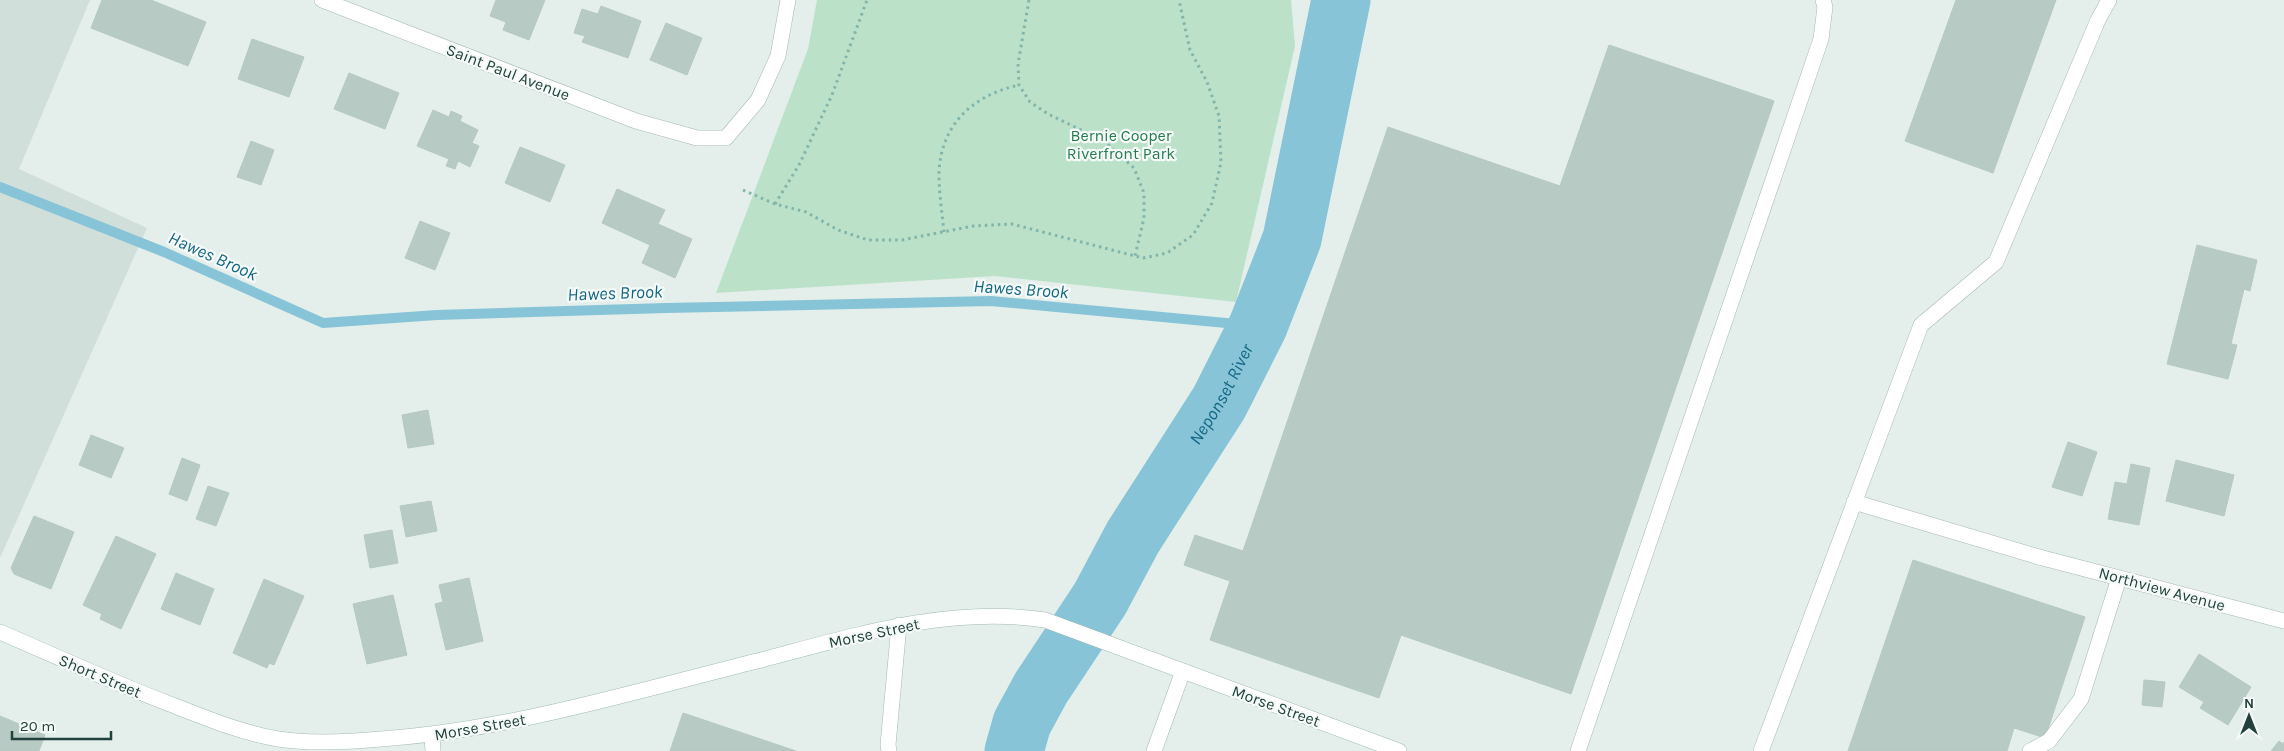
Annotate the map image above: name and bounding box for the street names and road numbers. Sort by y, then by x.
street label: Saint Paul Avenue [443,40,573,104]
street label: Northview Avenue [2097,563,2227,615]
street label: Morse Street [827,614,921,652]
street label: Short Street [56,650,144,702]
street label: Morse Street [1229,681,1323,731]
street label: Morse Street [433,710,527,744]

